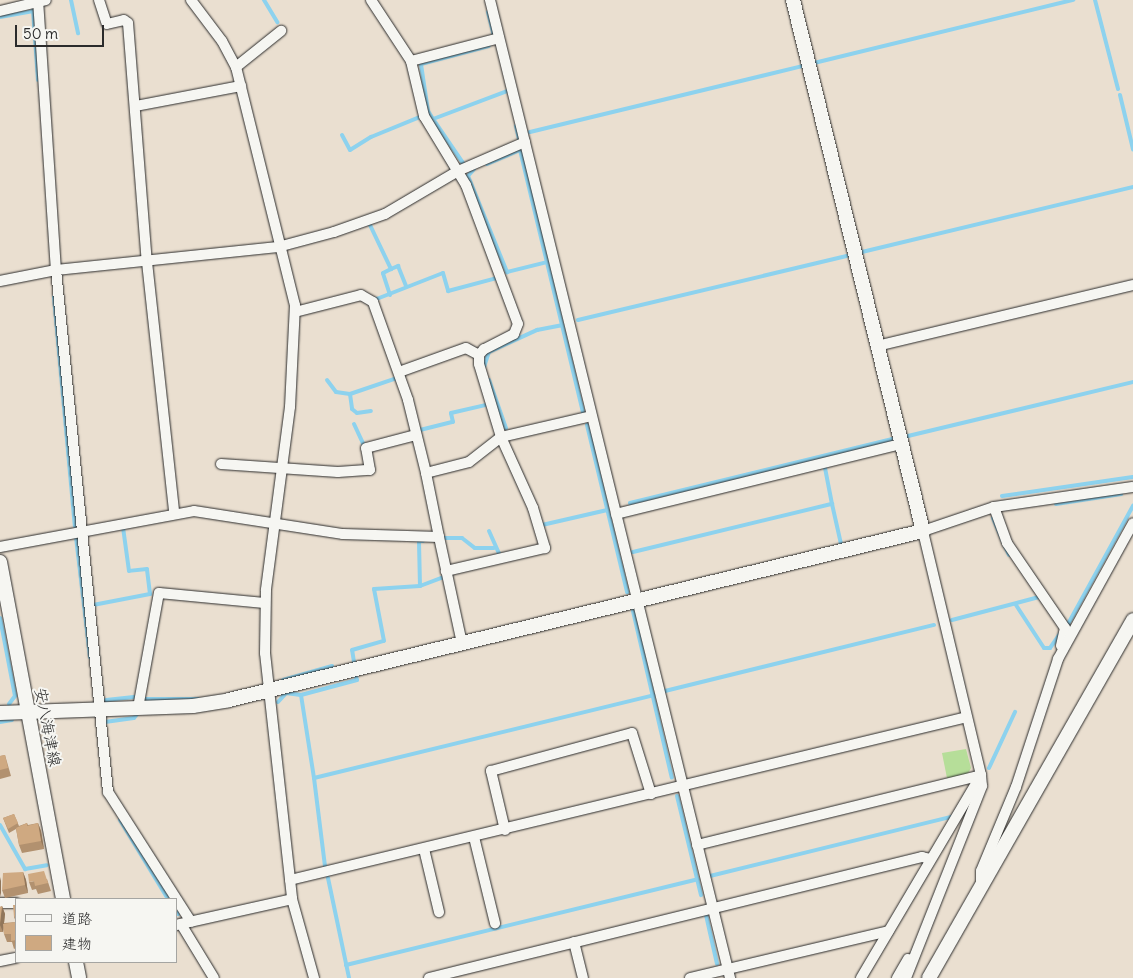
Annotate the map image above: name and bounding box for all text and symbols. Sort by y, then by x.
scale bar [18,15,106,47]
text: 50 m [23,24,58,43]
street label: 安八海津線 [31,686,65,768]
legend [15,898,178,963]
text: 道路 [62,909,92,928]
text: 建物 [62,934,92,953]

